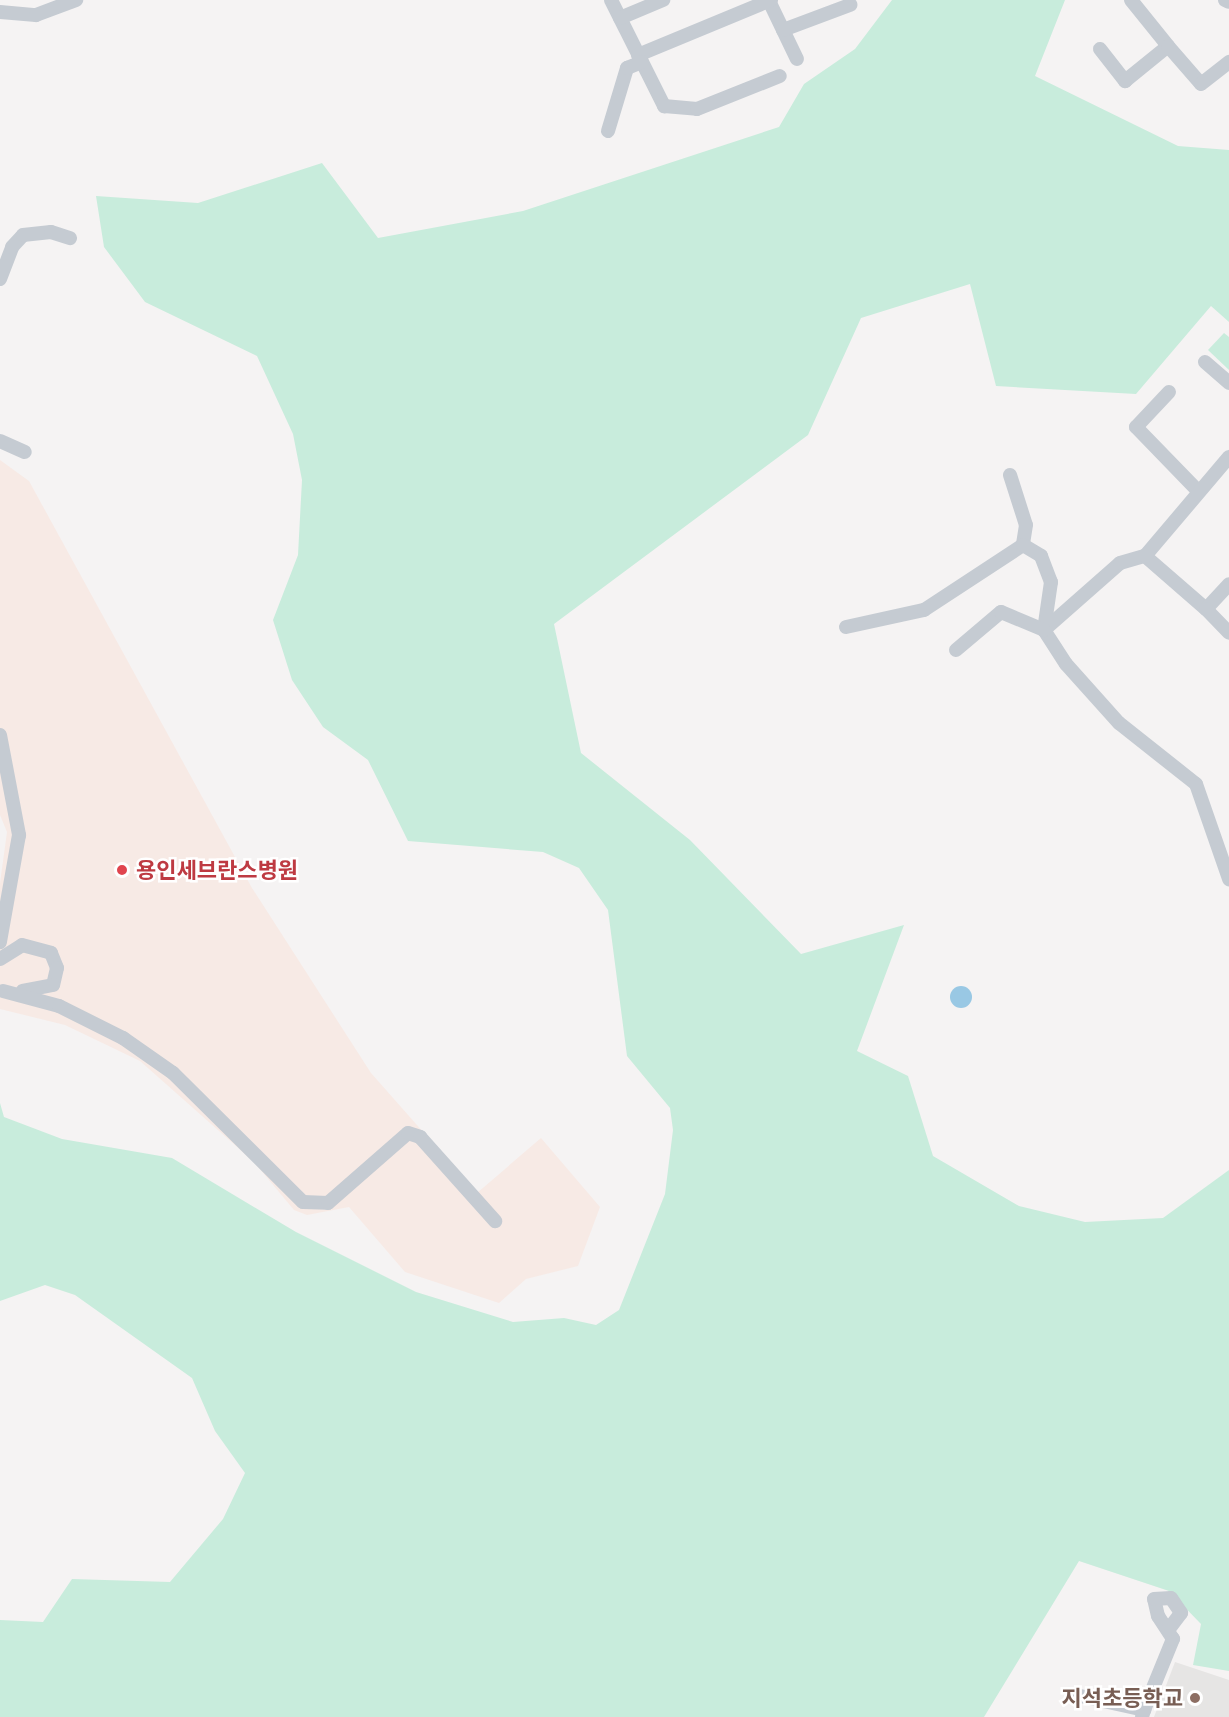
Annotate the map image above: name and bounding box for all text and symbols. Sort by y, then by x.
place label: 용인세브란스병원 [136,857,298,883]
marker: 용인세브란스병원 [113,861,131,879]
place label: 지석초등학교 [1062,1685,1183,1711]
marker: 지석초등학교 [1188,1691,1202,1705]

